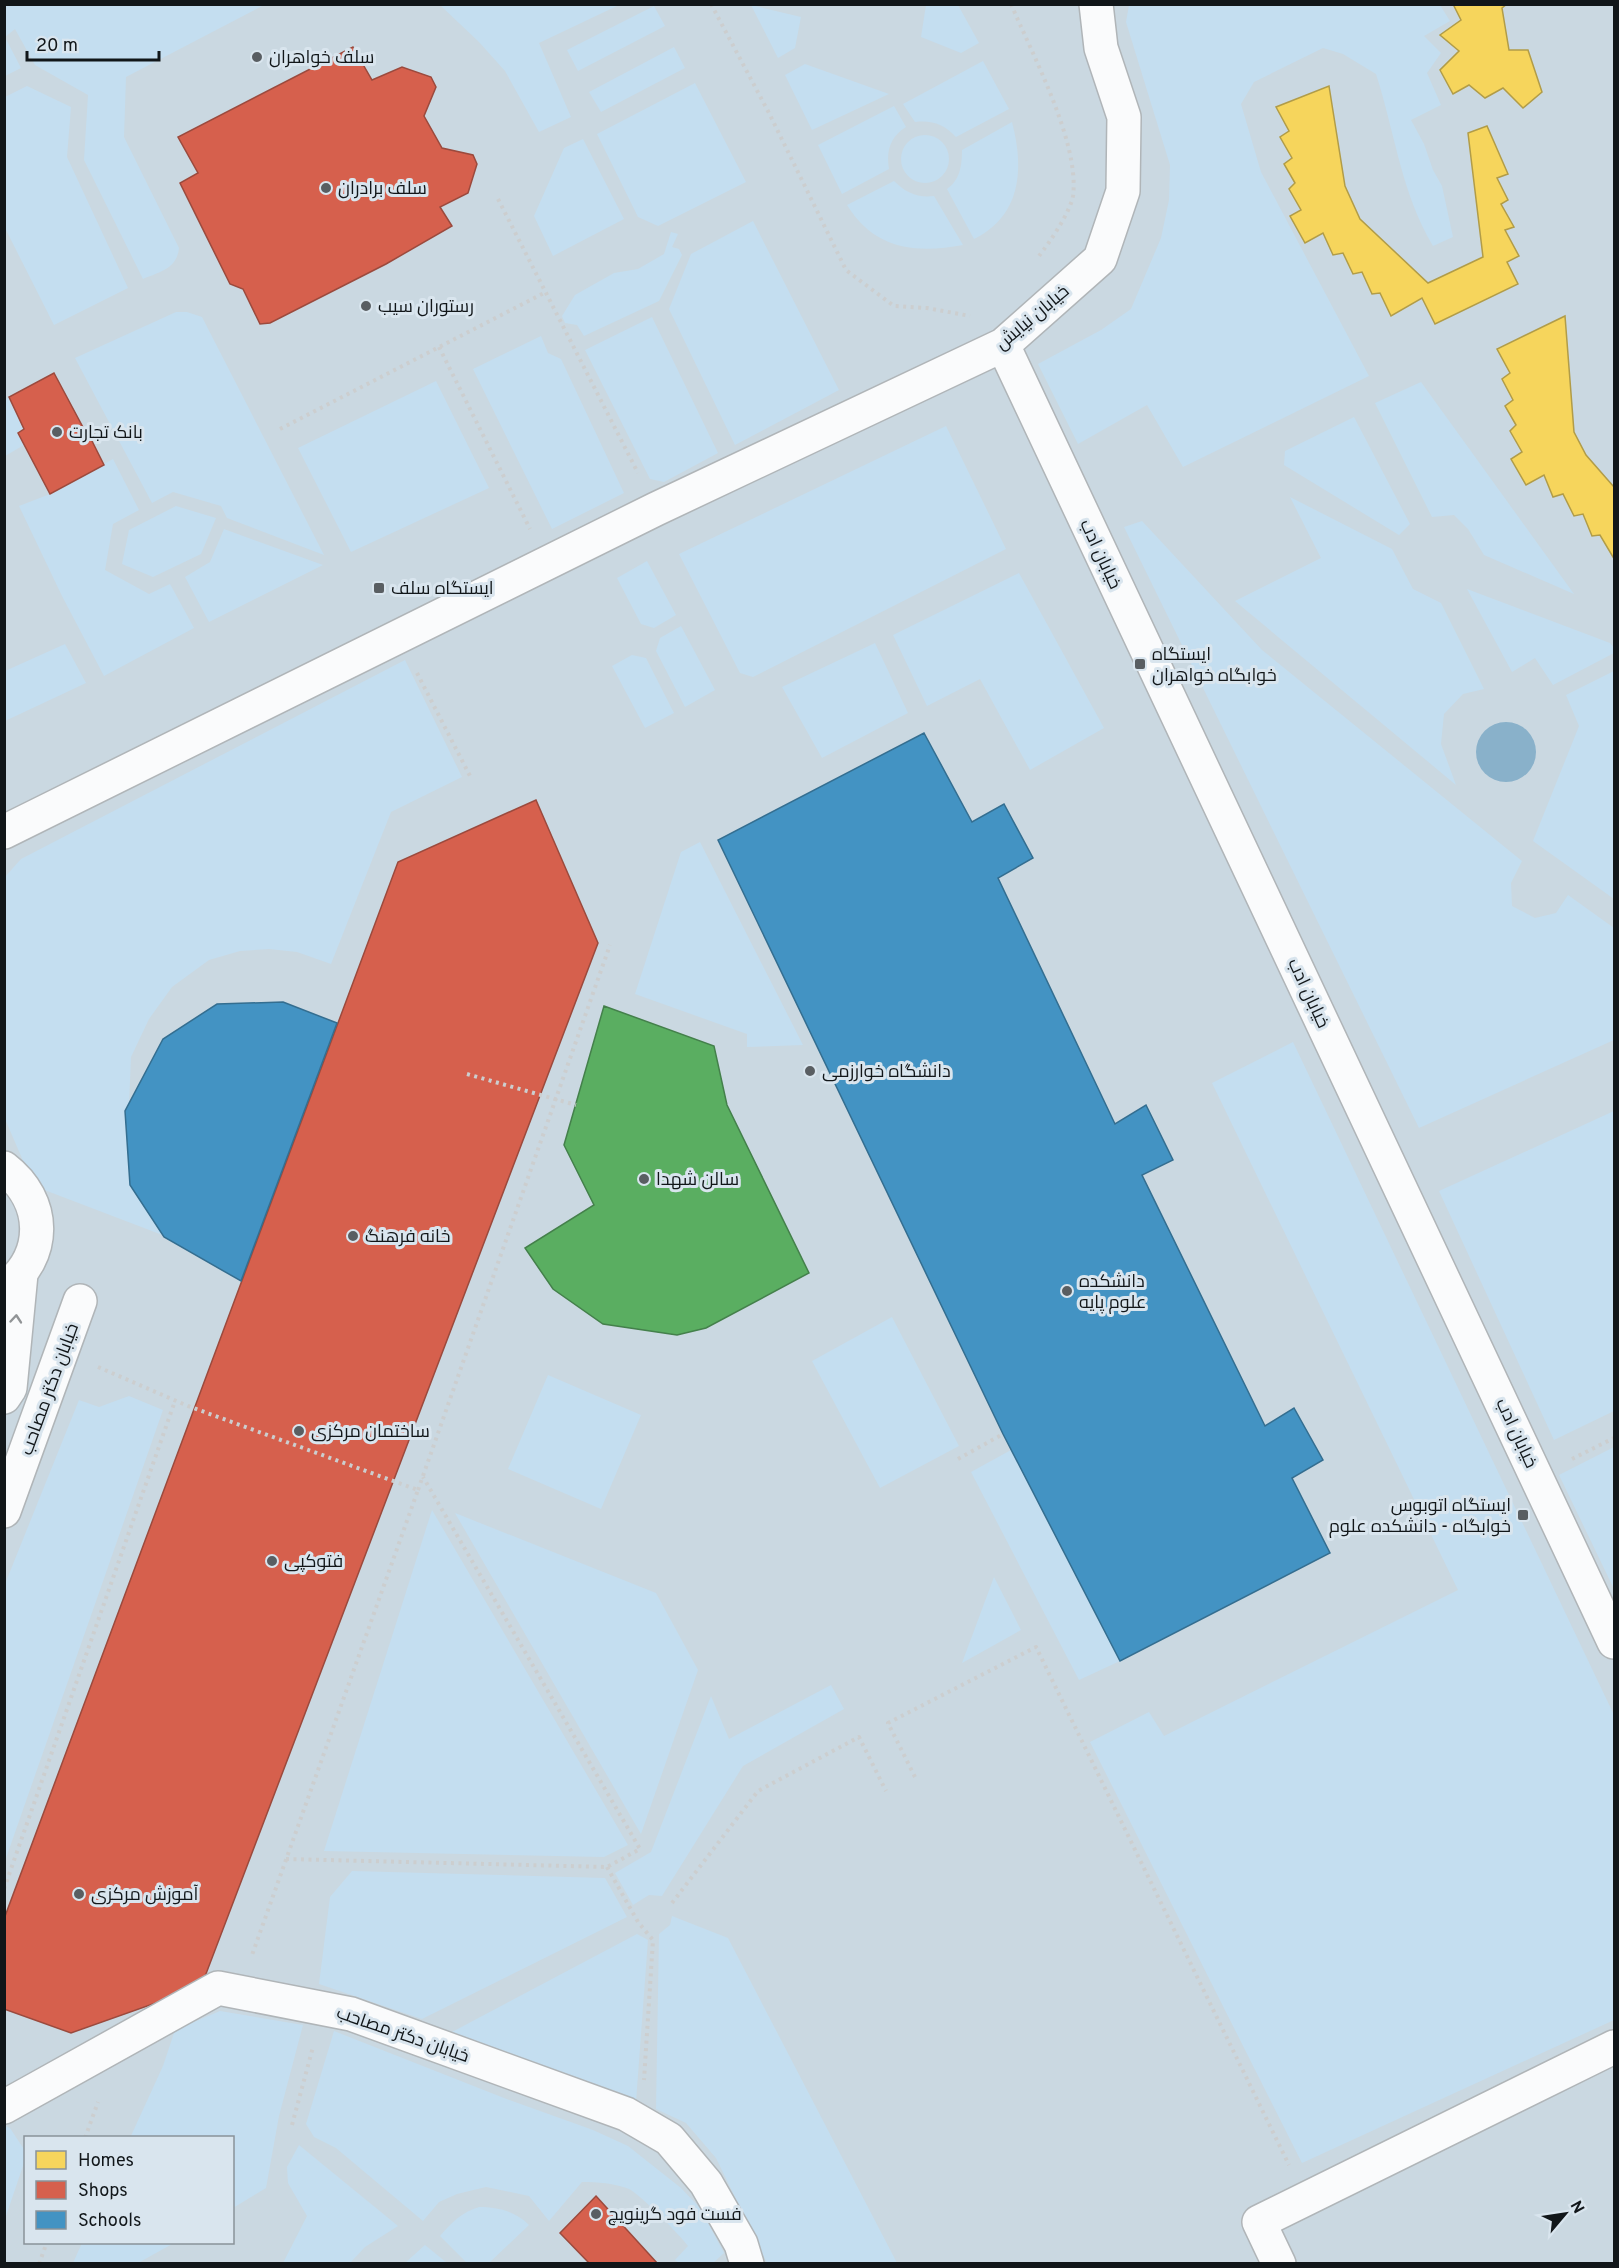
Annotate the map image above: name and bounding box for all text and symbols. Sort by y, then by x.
scale bar [27,24,159,62]
text: 20 m [36,35,78,58]
place label: سلف خواهران [269,47,374,70]
marker: سلف خواهران [250,50,264,64]
place label: سلف برادران [338,178,427,201]
marker: سلف برادران [319,181,333,195]
street label: خیابان نیایش [991,281,1075,356]
place label: رستوران سیب [378,296,474,319]
marker: رستوران سیب [359,299,373,313]
place label: بانک تجارت [69,422,143,445]
marker: بانک تجارت [50,425,64,439]
street label: خیابان ادب [1073,516,1126,593]
place label: ایستگاه سلف [391,578,494,601]
marker: ایستگاه سلف [372,581,386,595]
place label: ایستگاه خوابگاه خواهران [1152,644,1277,688]
marker: ایستگاه خوابگاه خواهران [1133,657,1147,671]
street label: خیابان ادب [1281,955,1334,1032]
place label: دانشگاه خوارزمی [822,1061,951,1084]
marker: دانشگاه خوارزمی [803,1064,817,1078]
place label: سالن شهدا [656,1169,739,1192]
marker: سالن شهدا [637,1172,651,1186]
place label: خانه فرهنگ [365,1226,450,1249]
marker: خانه فرهنگ [346,1229,360,1243]
place label: دانشکده علوم پایه [1079,1271,1146,1315]
marker: دانشکده علوم پایه [1060,1284,1074,1298]
one-way arrow [9,1315,22,1324]
street label: خیابان دکتر مصاحب [16,1320,85,1459]
street label: خیابان ادب [1489,1395,1542,1472]
place label: ساختمان مرکزی [311,1421,430,1444]
marker: ساختمان مرکزی [292,1424,306,1438]
place label: ایستگاه اتوبوس خوابگاه - دانشکده علوم [1329,1495,1511,1539]
marker: ایستگاه اتوبوس خوابگاه - دانشکده علوم [1516,1508,1530,1522]
place label: فتوکپی [284,1551,343,1574]
marker: فتوکپی [265,1554,279,1568]
place label: آموزش مرکزی [91,1884,198,1907]
marker: آموزش مرکزی [72,1887,86,1901]
street label: خیابان دکتر مصاحب [333,2002,472,2069]
legend [24,2136,234,2244]
text: Homes [78,2150,134,2173]
text: Shops [78,2180,128,2203]
north arrow [1535,2184,1595,2244]
text: N [1565,2198,1588,2218]
place label: فست فود گرینویچ [608,2204,742,2227]
marker: فست فود گرینویچ [589,2207,603,2221]
text: Schools [78,2210,141,2233]

